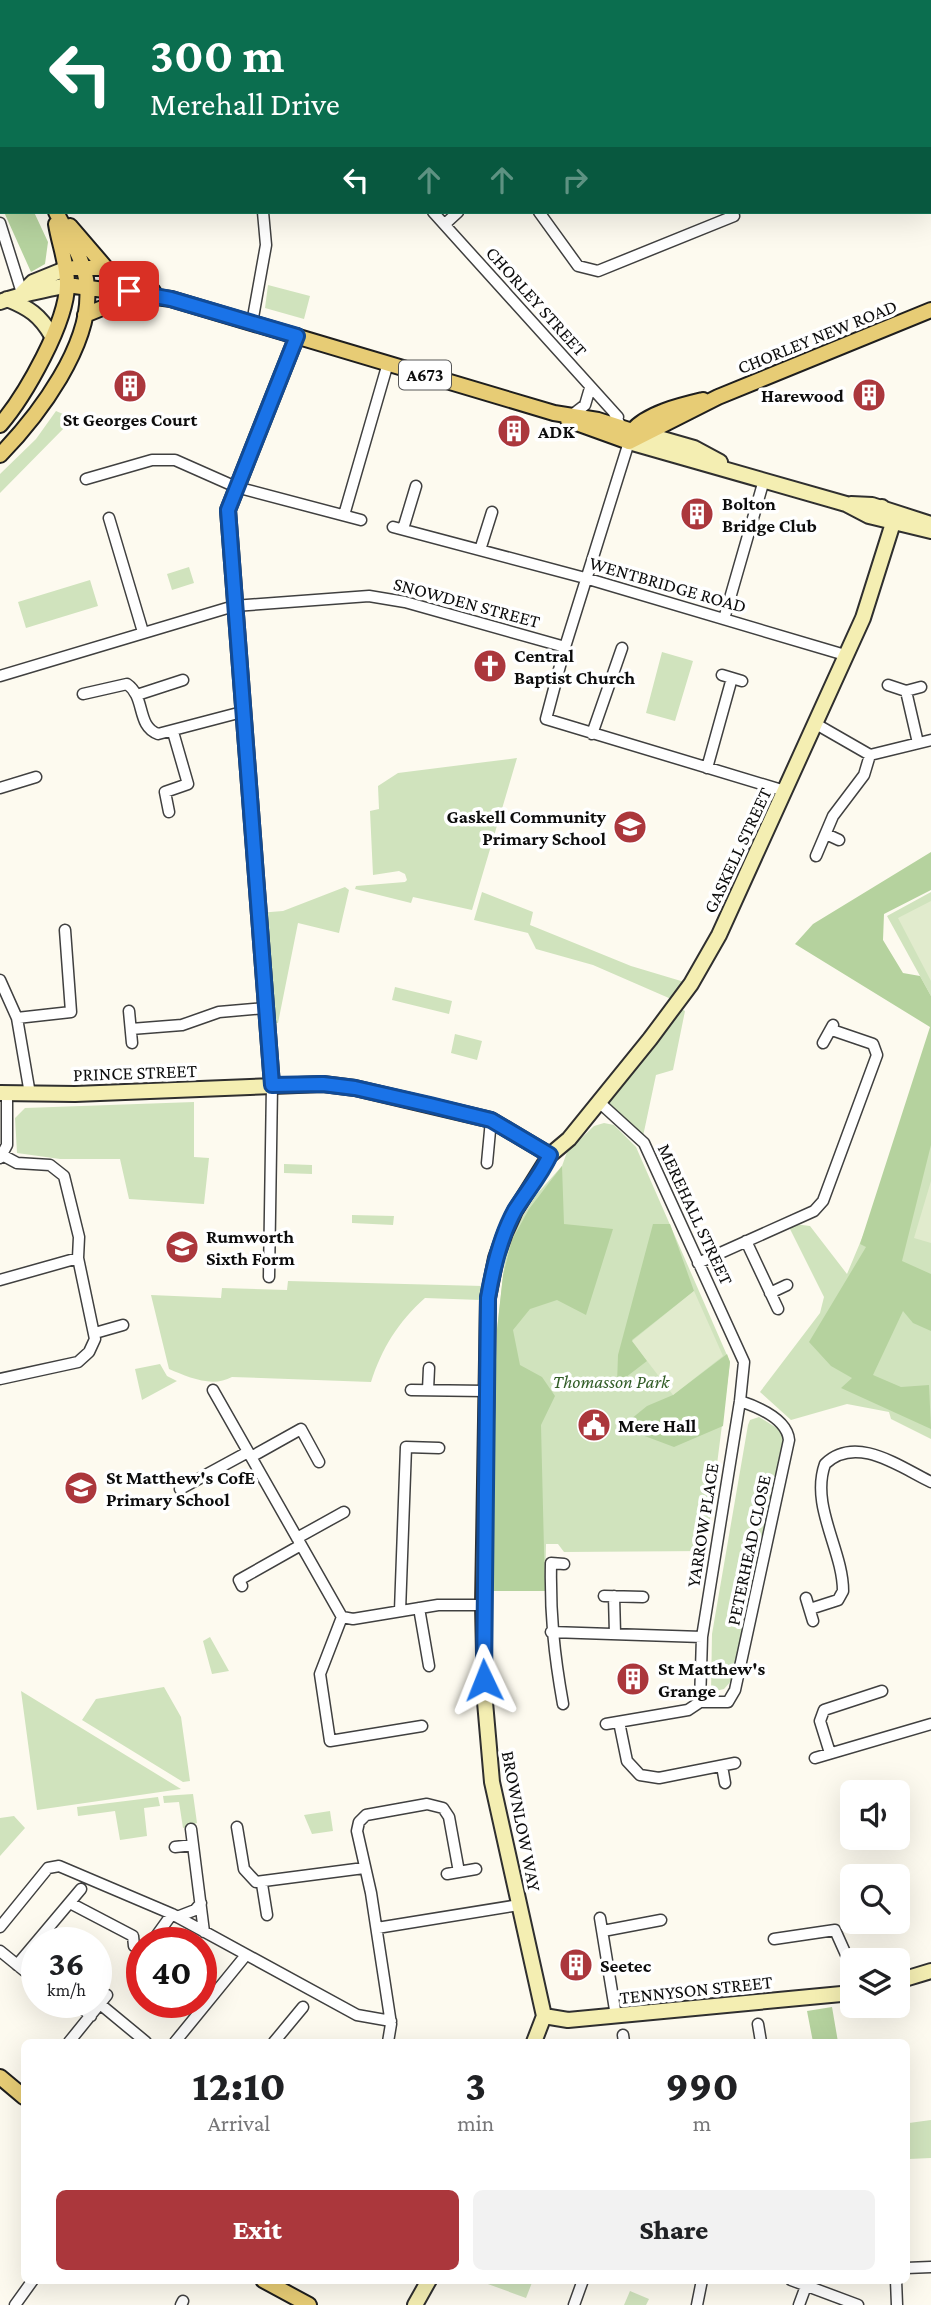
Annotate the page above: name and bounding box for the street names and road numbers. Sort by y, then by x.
street label: CHORLEY STREET [482,242,592,361]
street label: CHORLEY NEW ROAD [734,295,900,378]
road number: A673 [399,360,451,390]
street label: WENTBRIDGE ROAD [587,552,749,617]
street label: SNOWDEN STREET [391,573,543,632]
street label: GASKELL STREET [699,784,776,916]
street label: PRINCE STREET [73,1060,198,1085]
street label: MEREHALL STREET [654,1140,738,1289]
street label: YARROW PLACE [682,1461,723,1589]
street label: PETERHEAD CLOSE [722,1473,775,1627]
street label: BROWNLOW WAY [498,1749,546,1894]
street label: TENNYSON STREET [619,1971,774,2008]

